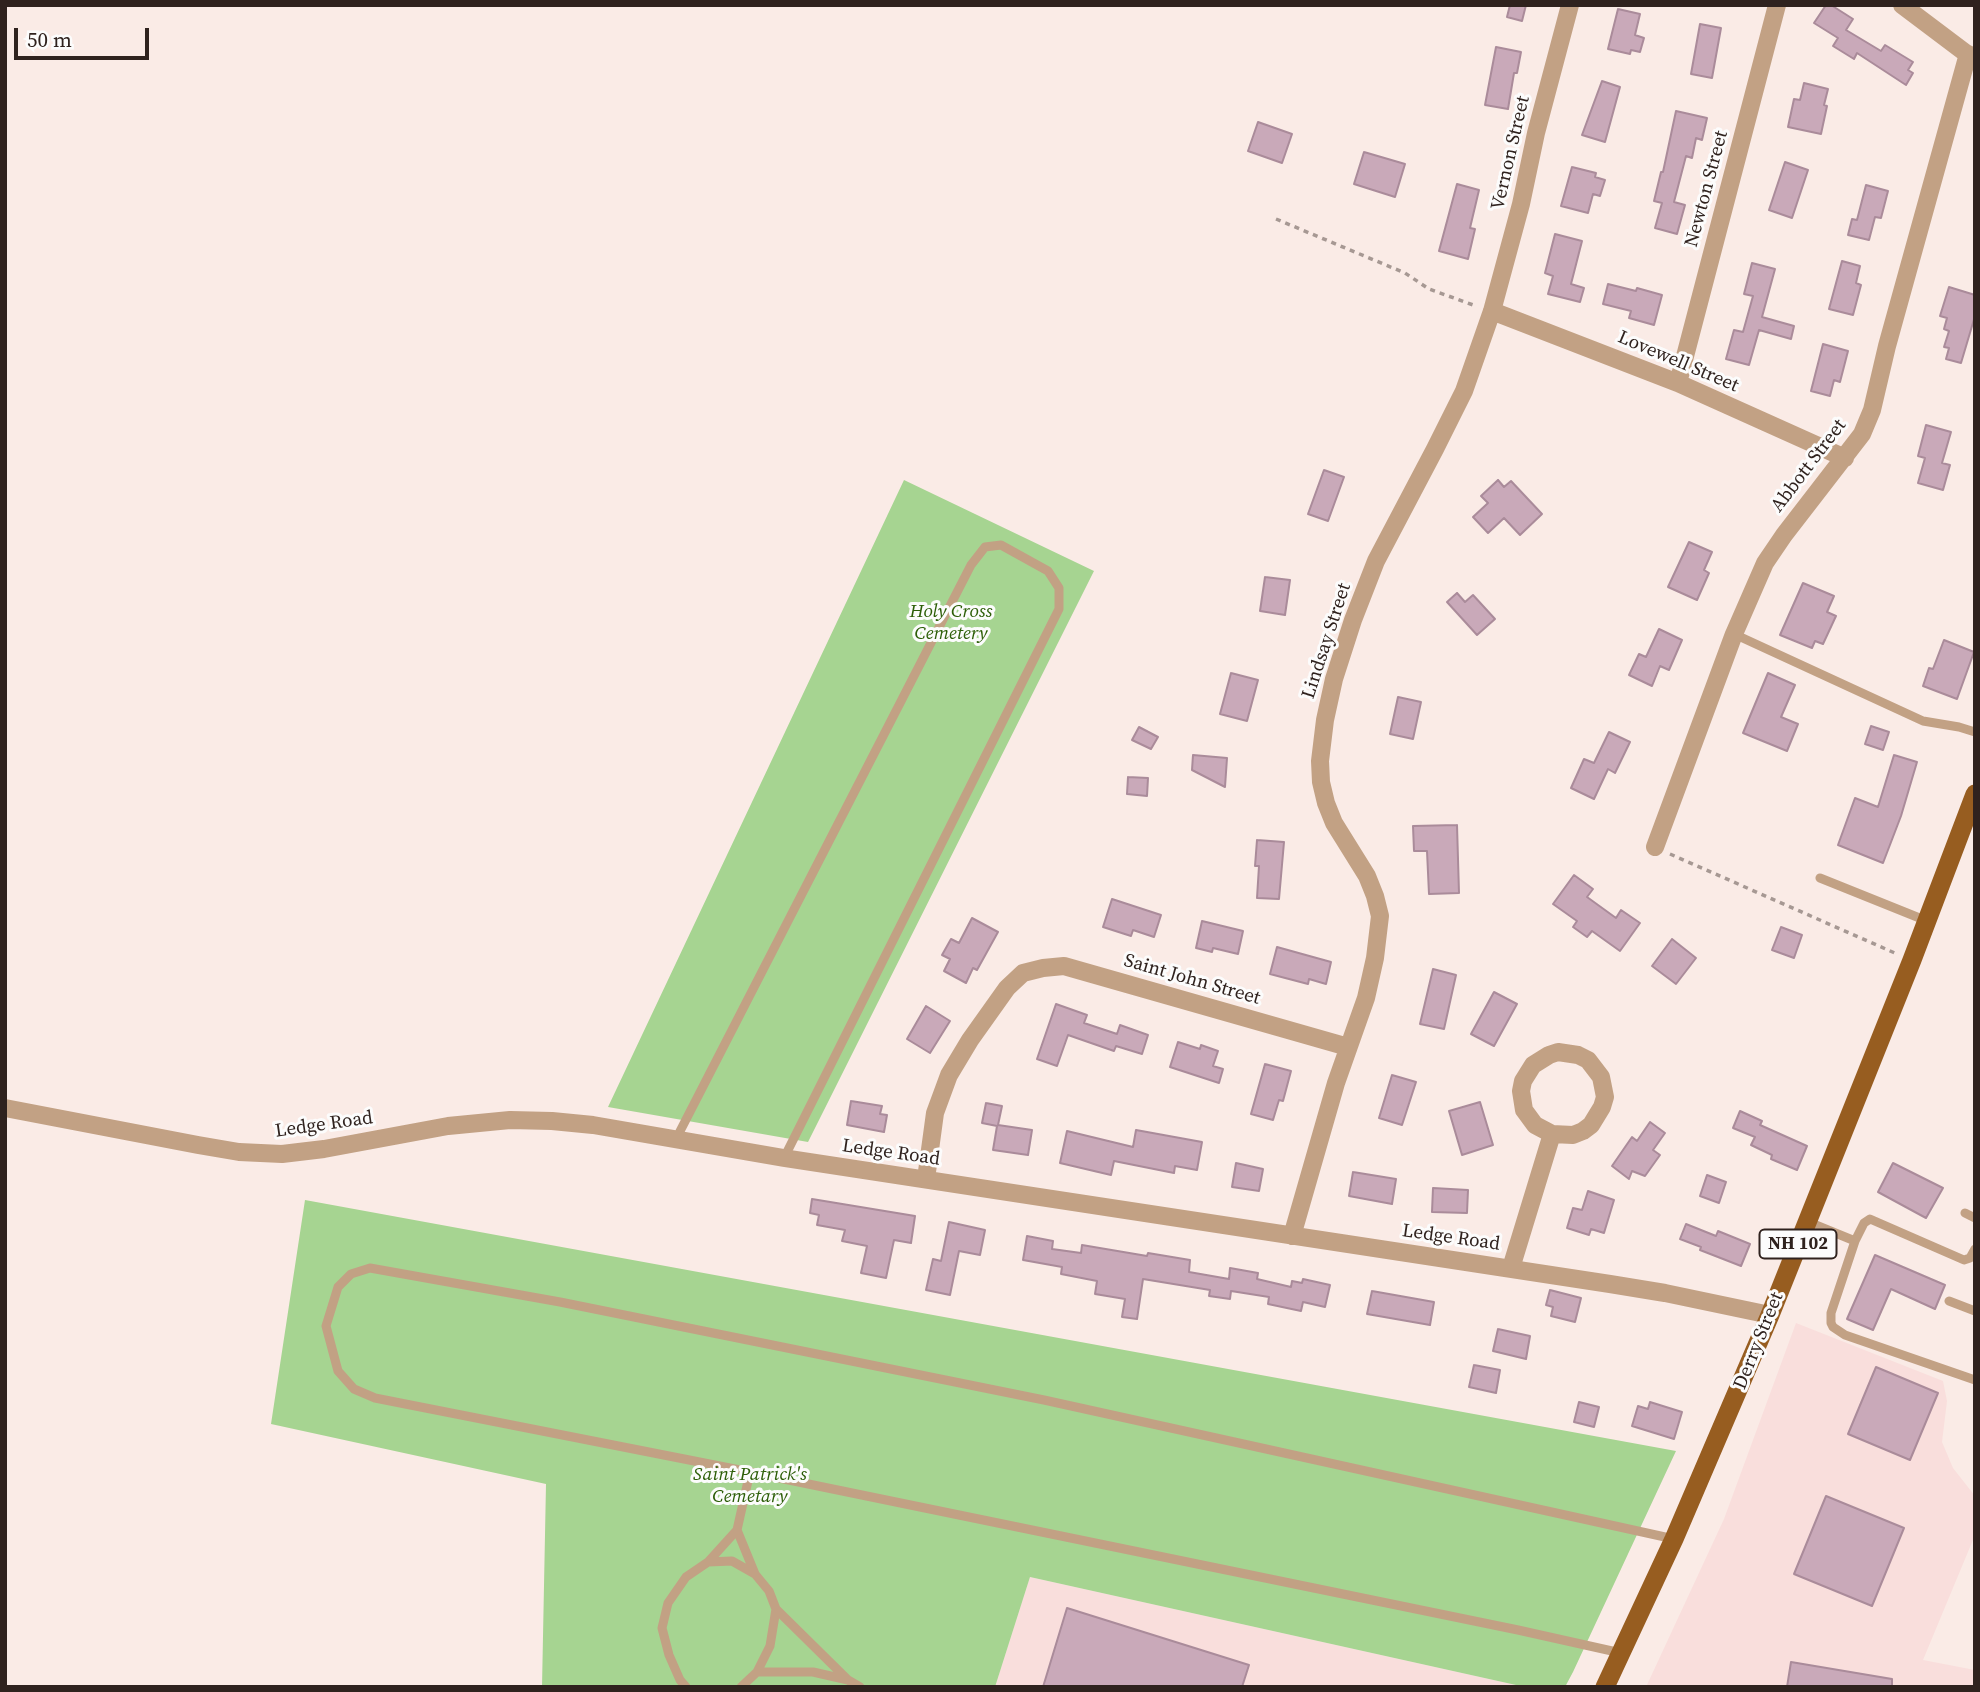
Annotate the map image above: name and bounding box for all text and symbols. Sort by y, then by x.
scale bar [18,14,152,58]
text: 50 m [27,25,72,54]
street label: Vernon Street [1487,94,1535,212]
street label: Newton Street [1681,128,1733,250]
street label: Lovewell Street [1614,326,1742,398]
street label: Abbott Street [1767,415,1851,517]
street label: Lindsay Street [1298,580,1356,702]
park label: Holy Cross Cemetery [910,601,992,645]
street label: Saint John Street [1121,950,1263,1010]
street label: Ledge Road [274,1107,374,1143]
street label: Ledge Road [841,1135,941,1171]
street label: Ledge Road [1401,1220,1501,1256]
road number: NH 102 [1759,1230,1836,1259]
street label: Derry Street [1729,1289,1789,1393]
park label: Saint Patrick's Cemetary [693,1464,807,1508]

